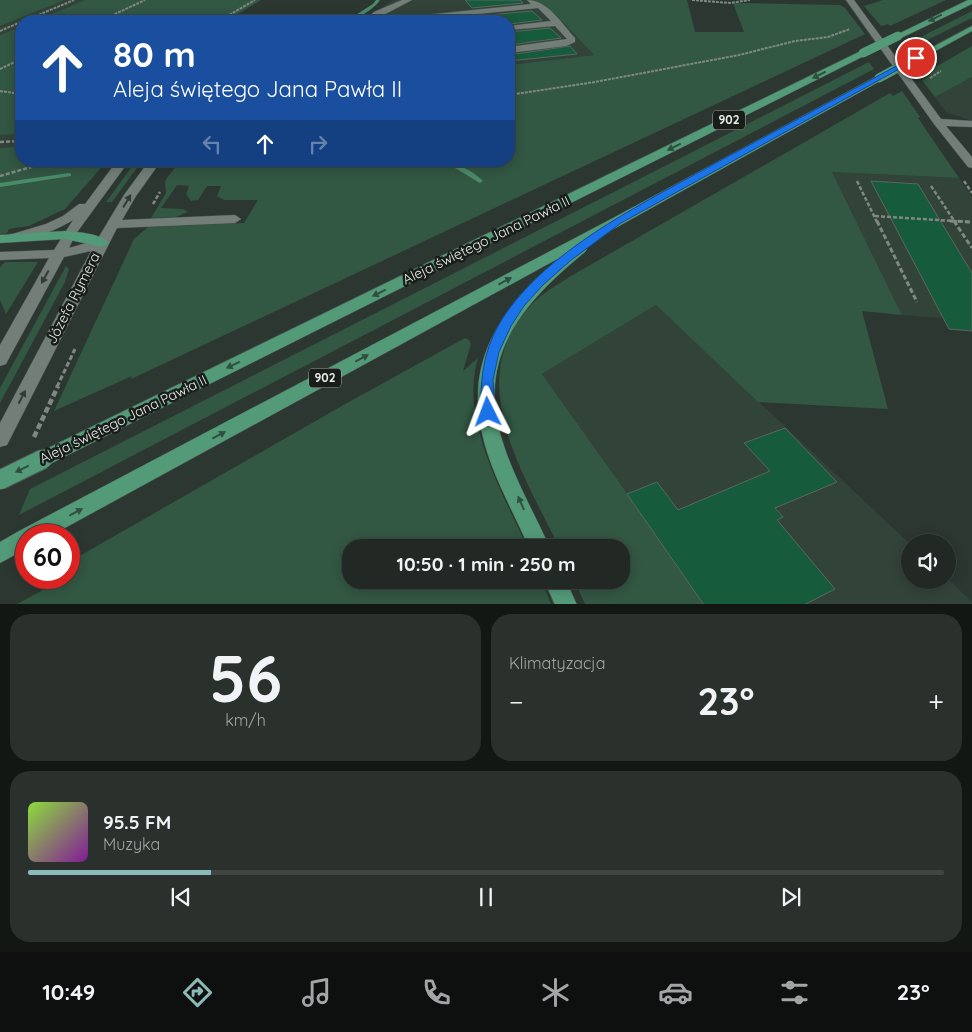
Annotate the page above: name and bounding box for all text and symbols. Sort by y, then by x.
one-way arrow [928,15,942,23]
text: 80 m [113,32,196,76]
icon: ahead [30,35,95,100]
pin [895,37,937,79]
icon: arrive [902,44,930,72]
one-way arrow [812,71,826,79]
text: Aleja świętego Jana Pawła II [113,75,402,103]
road number: 902 [713,110,745,130]
icon: left [198,130,226,158]
icon: ahead [251,130,279,158]
icon: right [304,130,332,158]
one-way arrow [666,143,681,151]
street label: Aleja świętego Jana Pawła II [399,192,573,288]
one-way arrow [122,195,131,208]
street label: Józefa Rymera [42,249,104,347]
one-way arrow [41,271,50,284]
one-way arrow [498,277,512,285]
one-way arrow [372,289,386,297]
one-way arrow [355,354,369,362]
one-way arrow [226,361,240,369]
road number: 902 [309,368,341,388]
street label: Aleja świętego Jana Pawła II [36,371,210,467]
position arrow [461,385,513,437]
one-way arrow [18,390,26,404]
one-way arrow [211,431,226,439]
one-way arrow [14,465,29,473]
one-way arrow [516,496,524,510]
one-way arrow [68,508,83,516]
speed limit sign: 60 [15,524,80,589]
map controls [901,534,956,589]
button: sound [901,534,956,589]
text: 10:50 · 1 min · 250 m [397,552,575,576]
text: 56 [209,637,282,718]
text: Klimatyzacja [509,653,605,673]
text: 23° [697,677,754,725]
text: − [509,684,524,719]
text: + [928,684,944,719]
text: km/h [225,710,266,730]
text: 95.5 FM [103,810,171,834]
text: Muzyka [103,834,160,854]
icon: previous [167,883,195,911]
icon: pause [472,883,500,911]
icon: next [777,883,805,911]
icon: directions [180,975,215,1010]
icon: music [299,975,334,1010]
icon: phone [419,975,454,1010]
icon: climate [538,975,573,1010]
icon: car [658,975,693,1010]
icon: filters [777,975,812,1010]
text: 10:49 [42,978,95,1006]
text: 23° [897,978,930,1006]

